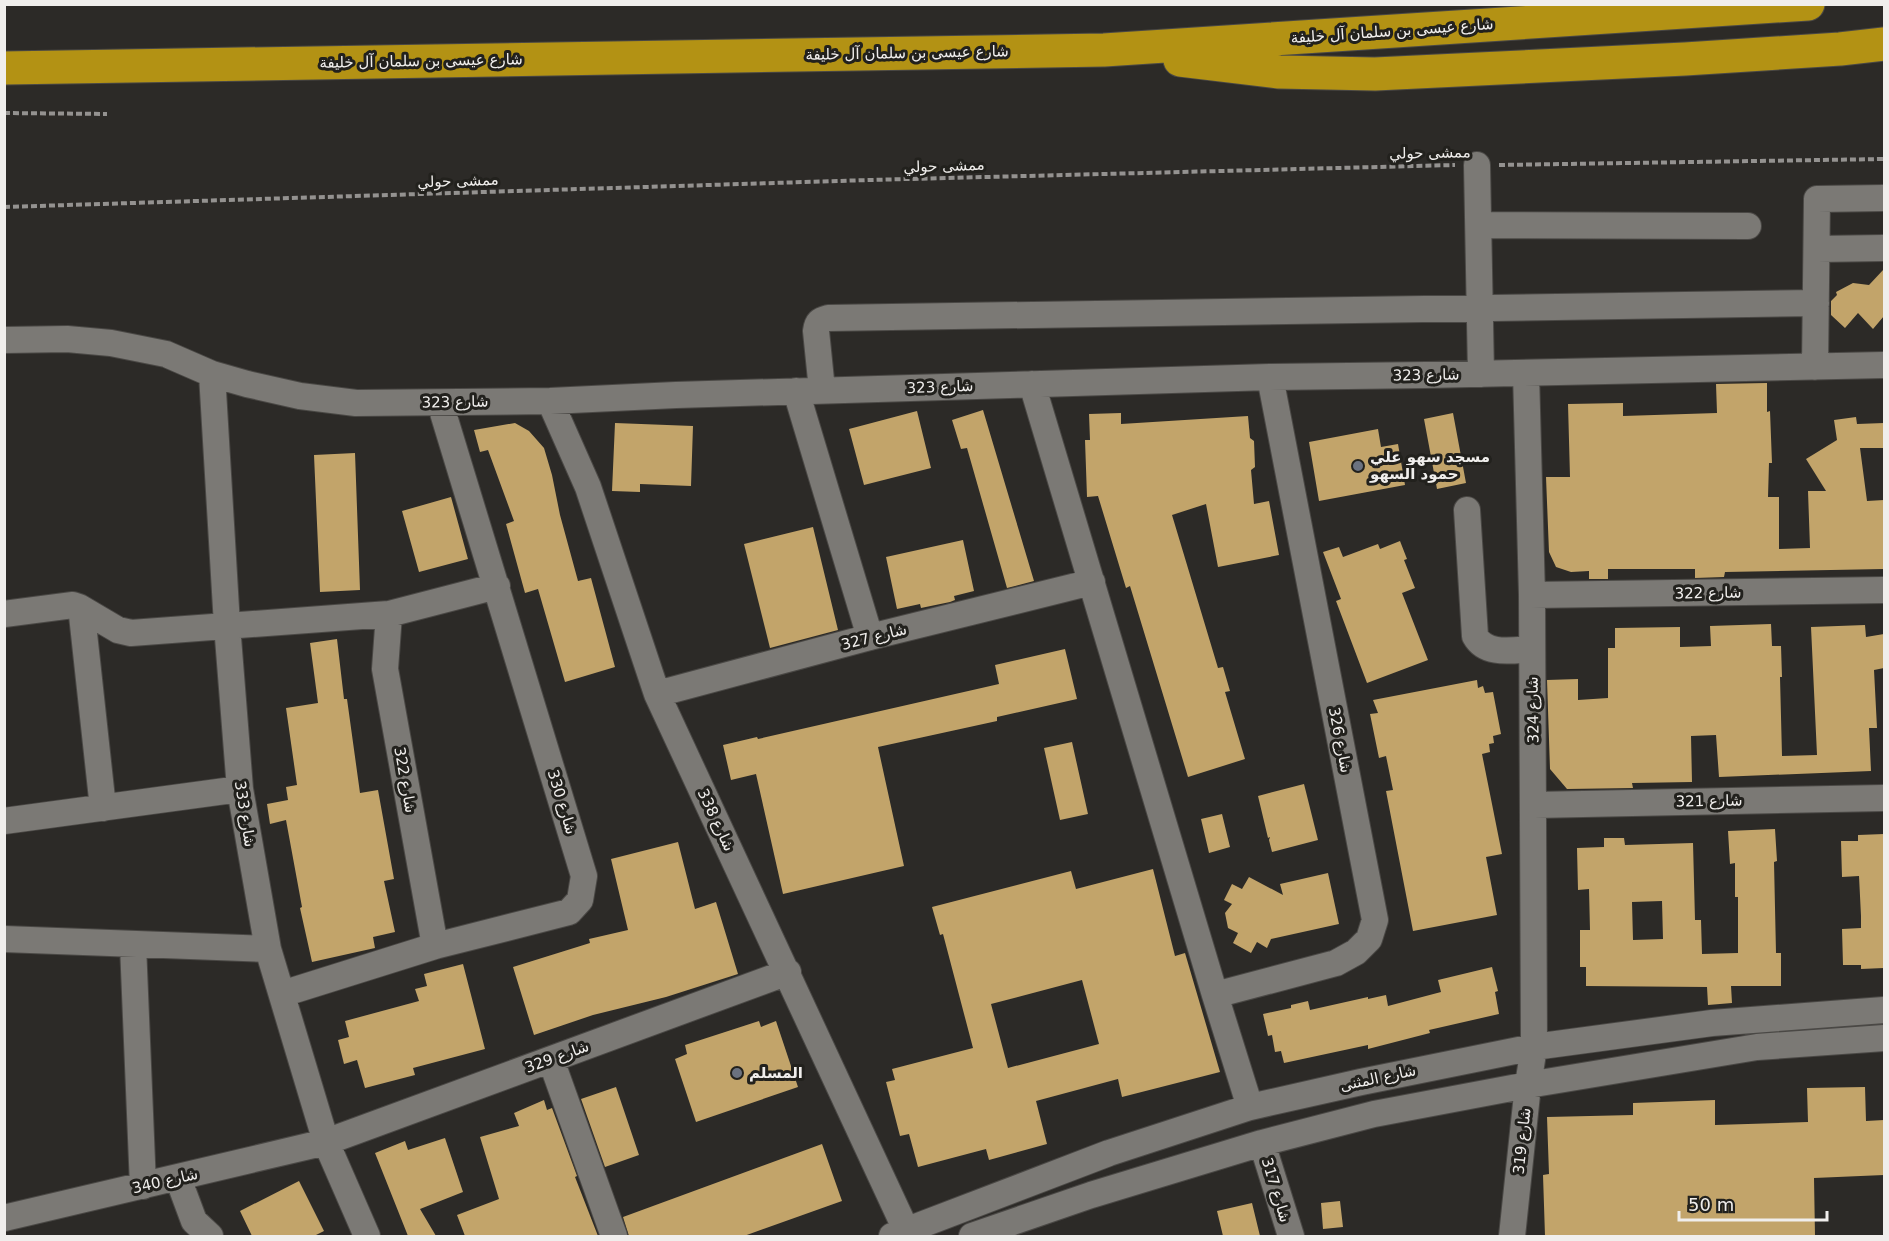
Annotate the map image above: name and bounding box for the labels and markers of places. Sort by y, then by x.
place label: مسجد سهو علي حمود السهو [1369,448,1490,483]
marker: مسجد سهو علي حمود السهو [1351,459,1365,473]
place label: المسلم [749,1064,803,1082]
marker: المسلم [730,1066,744,1080]

